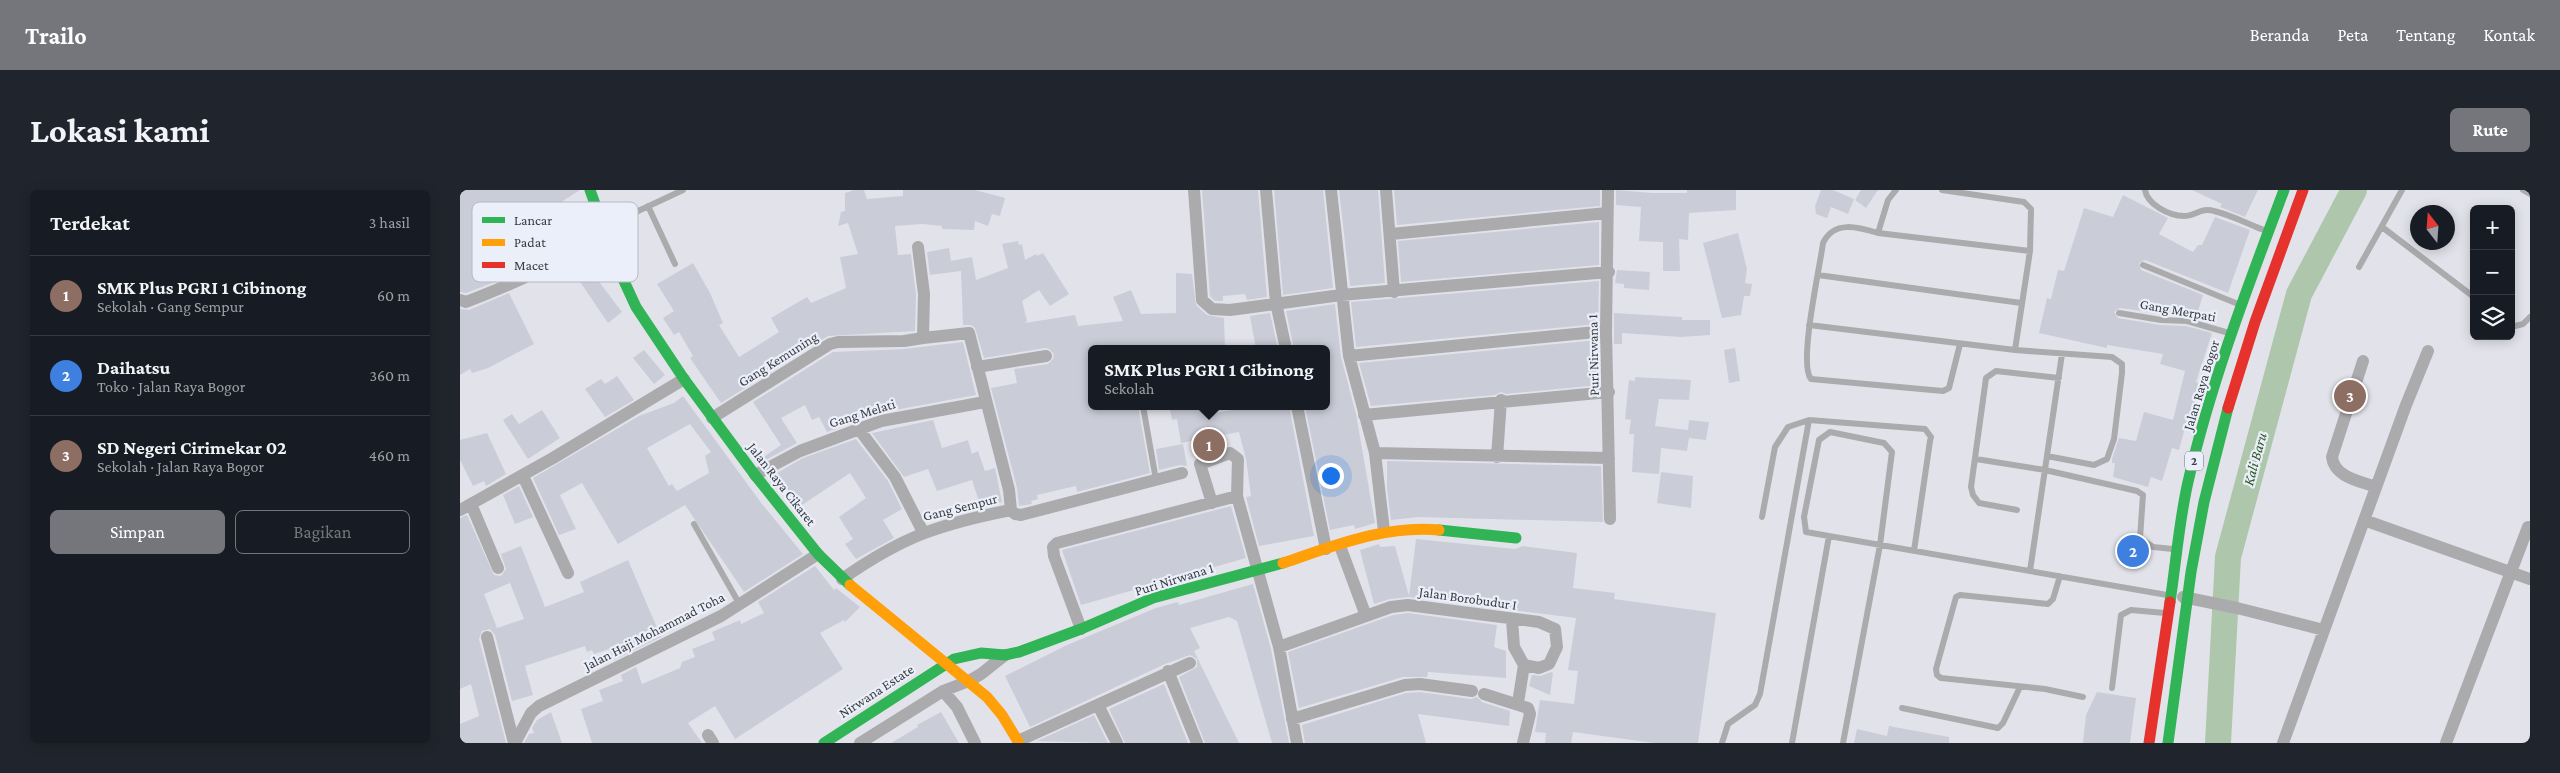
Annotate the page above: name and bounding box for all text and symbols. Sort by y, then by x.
text: Trailo [25,22,87,49]
text: Beranda [2250,25,2309,45]
text: Peta [2337,25,2368,45]
text: Tentang [2396,25,2455,45]
text: Kontak [2483,25,2535,45]
button: Rute [2450,108,2530,152]
text: Lokasi kami [30,111,210,150]
legend [472,202,638,282]
north arrow [2410,205,2455,250]
map controls [2470,205,2515,340]
button: + [2470,205,2515,250]
text: Terdekat [50,211,130,235]
text: Lancar [514,212,552,228]
text: 3 hasil [369,214,410,231]
text: Padat [514,234,546,250]
button: − [2470,250,2515,295]
text: Macet [514,257,549,273]
text: SMK Plus PGRI 1 Cibinong [97,277,306,298]
text: 1 [63,287,69,304]
text: 60 m [377,287,410,304]
street label: Gang Merpati [2139,295,2218,325]
button: layers [2470,295,2515,340]
text: Sekolah · Gang Sempur [97,298,244,315]
street label: Puri Nirwana 1 [1584,314,1602,396]
street label: Gang Kemuning [735,328,821,390]
street label: Jalan Raya Bogor [2179,338,2222,434]
popup [1088,345,1330,410]
text: Daihatsu [97,357,170,378]
text: SMK Plus PGRI 1 Cibinong [1104,359,1314,380]
text: 2 [62,367,70,384]
text: 360 m [369,367,410,384]
pin: 3 [2334,377,2366,415]
text: Toko · Jalan Raya Bogor [97,378,245,395]
text: Sekolah [1104,380,1154,397]
street label: Gang Melati [827,395,897,431]
pin: 1 [1193,426,1225,464]
water label: Kali Baru [2240,430,2270,487]
text: SD Negeri Cirimekar 02 [97,437,287,458]
street label: Jalan Raya Cikaret [743,438,820,529]
text: 3 [62,447,70,464]
text: 460 m [369,447,410,464]
road number: 2 [2185,452,2203,470]
text: Sekolah · Jalan Raya Bogor [97,458,264,475]
your location [1318,463,1344,489]
street label: Gang Sempur [921,490,999,524]
button: Simpan [50,510,225,554]
button: Bagikan [235,510,410,554]
pin: 2 [2117,532,2149,570]
street label: Puri Nirwana 1 [1133,559,1216,599]
street label: Jalan Borobudur I [1416,583,1518,613]
street label: Jalan Haji Mohammad Toha [579,588,728,675]
street label: Nirwana Estate [836,661,916,721]

